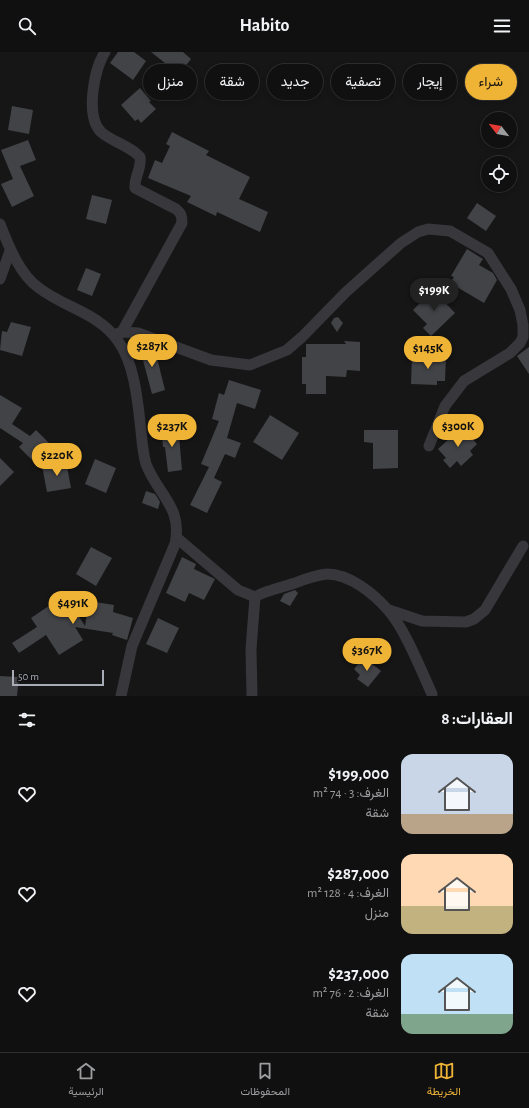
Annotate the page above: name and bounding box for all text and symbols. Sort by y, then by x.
icon: search [16,15,38,37]
icon: menu [491,15,513,37]
text: Habito [240,17,289,35]
chip: منزل [143,64,197,100]
chip: شقة [205,64,259,100]
chip: جديد [267,64,323,100]
chip: تصفية [331,64,395,100]
chip: إيجار [403,64,457,100]
chip: شراء [465,64,517,100]
north arrow [481,112,517,148]
map controls [481,112,517,192]
button: locate [481,156,517,192]
pin: $199K [406,278,462,312]
text: $199K [419,284,449,297]
pin: $287K [124,334,180,368]
pin: $145K [400,336,456,370]
text: $287K [136,340,168,353]
text: $145K [413,342,443,355]
pin: $237K [144,414,200,448]
pin: $300K [430,414,486,448]
text: $237K [157,420,187,433]
text: $300K [442,420,474,433]
pin: $220K [29,443,85,477]
text: $220K [41,449,73,462]
pin: $491K [45,591,101,625]
text: $491K [58,597,88,610]
pin: $367K [339,638,395,672]
text: $367K [352,644,382,657]
scale bar [12,668,104,687]
text: 50 m [18,671,39,682]
icon: filters [16,709,38,731]
text: العقارات: 8 [441,710,513,727]
text: $199,000 [328,765,389,782]
icon: home [433,770,481,818]
icon: heart [16,783,38,805]
text: الغرف: 3 · 74 m² [313,787,389,800]
text: شقة [366,807,389,820]
text: $287,000 [327,865,389,882]
icon: home [433,870,481,918]
icon: heart [16,883,38,905]
text: الغرف: 4 · 128 m² [307,887,389,900]
text: منزل [365,907,389,920]
text: $237,000 [328,965,389,982]
icon: home [433,970,481,1018]
icon: heart [16,983,38,1005]
text: الغرف: 2 · 76 m² [312,987,389,1000]
text: شقة [366,1007,389,1020]
tab: الرئيسية [68,1060,104,1101]
tab: المحفوظات [241,1060,290,1101]
tab: الخريطة [427,1060,461,1101]

